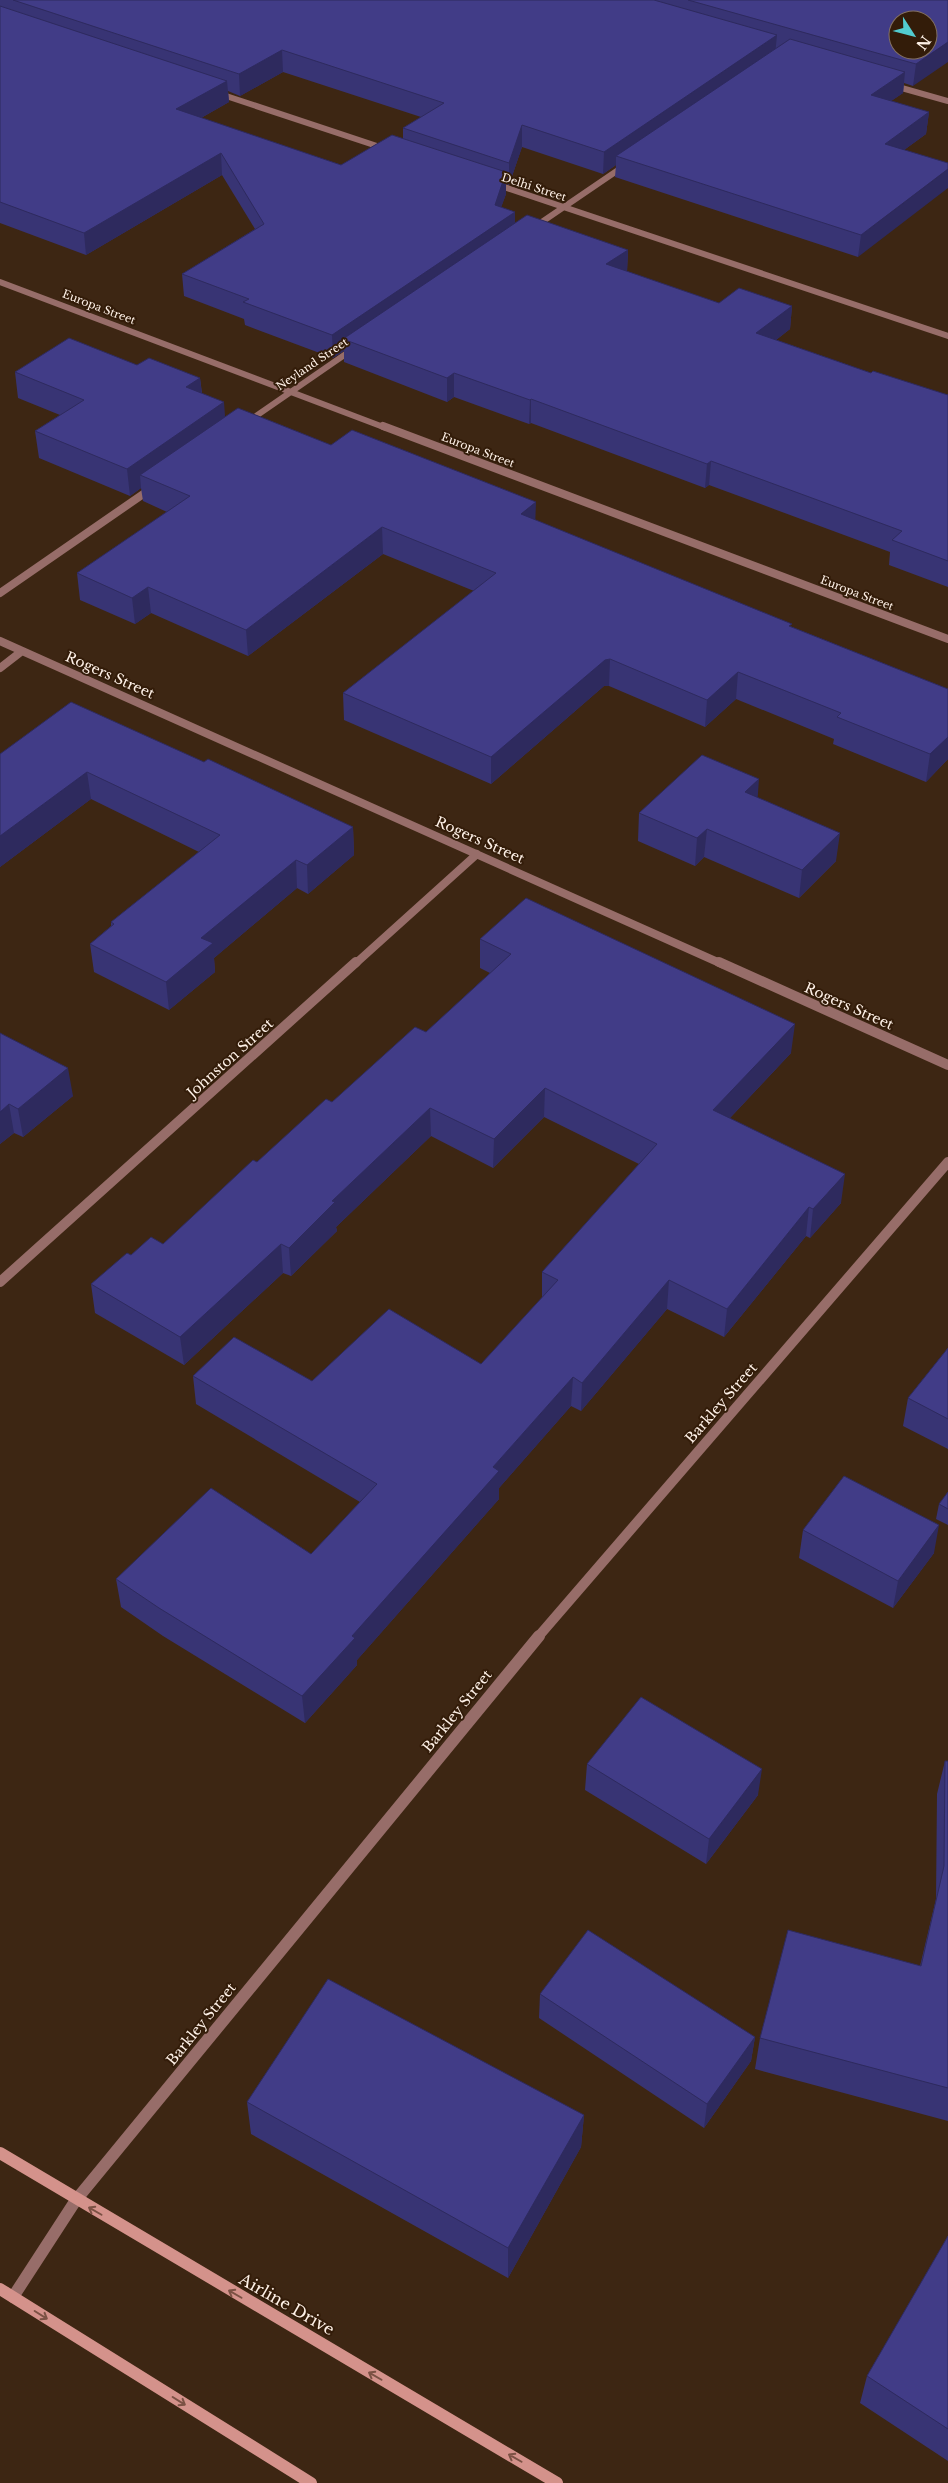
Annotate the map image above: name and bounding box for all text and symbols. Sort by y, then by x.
north arrow [888,10,938,60]
text: N [912,32,935,53]
street label: Delhi Street [500,170,569,204]
street label: Europa Street [60,287,138,328]
street label: Neyland Street [273,334,351,393]
street label: Europa Street [439,430,517,471]
street label: Europa Street [818,573,896,614]
street label: Rogers Street [63,647,158,703]
street label: Rogers Street [433,812,528,868]
street label: Rogers Street [802,978,897,1034]
street label: Johnston Street [182,1014,277,1103]
street label: Barkley Street [681,1359,761,1447]
street label: Barkley Street [418,1666,496,1756]
street label: Barkley Street [162,1979,240,2069]
one-way arrow [88,2206,103,2216]
street label: Airline Drive [235,2268,338,2339]
one-way arrow [228,2288,243,2298]
one-way arrow [34,2310,48,2320]
one-way arrow [369,2370,383,2380]
one-way arrow [172,2396,186,2406]
one-way arrow [509,2453,523,2463]

